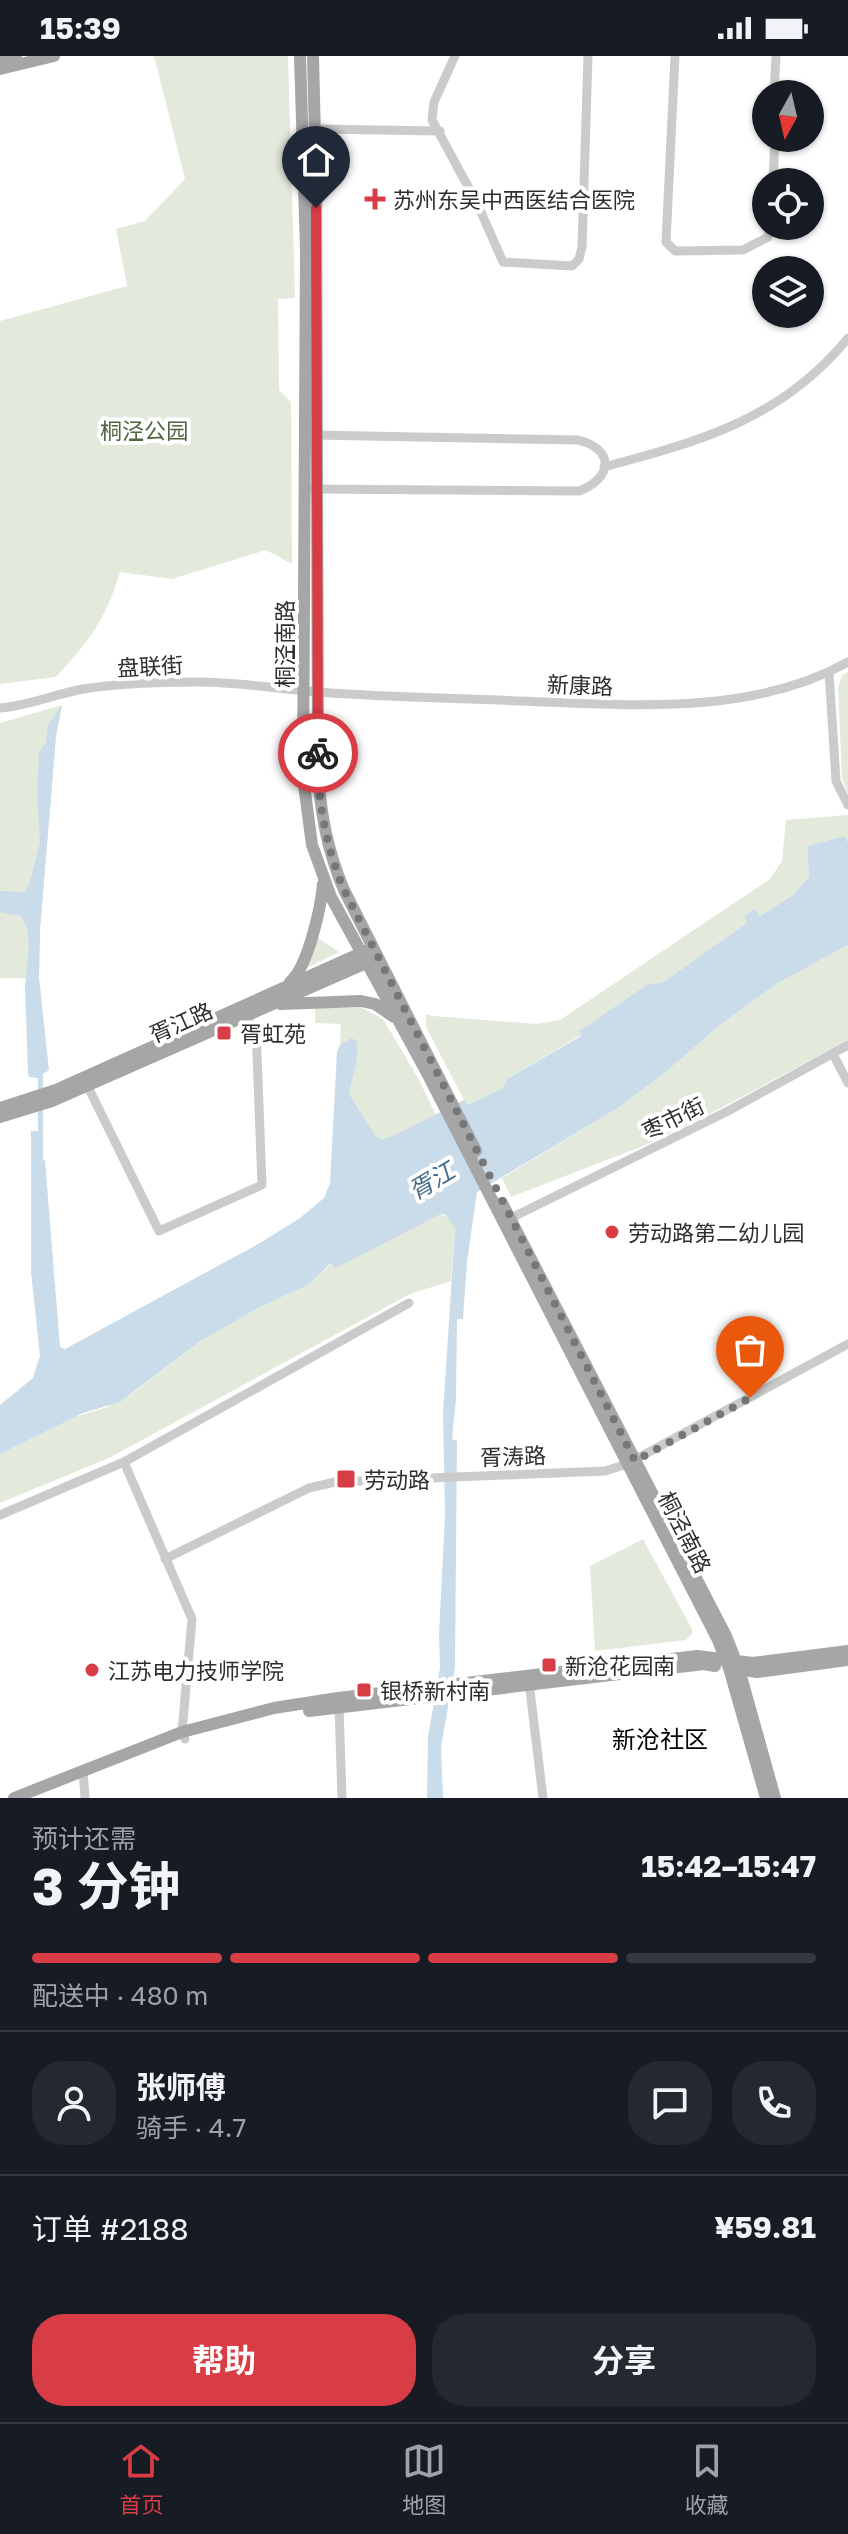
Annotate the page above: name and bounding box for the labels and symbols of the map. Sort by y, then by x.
north arrow [752,80,824,152]
pin [282,126,350,208]
place label: 苏州东吴中西医结合医院 [393,186,635,213]
marker: 苏州东吴中西医结合医院 [364,188,386,210]
park label: 桐泾公园 [100,417,188,444]
street label: 桐泾南路 [271,600,298,688]
street label: 盘联街 [116,651,184,681]
street label: 新康路 [547,670,613,700]
courier [278,713,358,793]
street label: 胥江路 [145,996,217,1048]
place label: 胥虹苑 [240,1020,306,1047]
marker: 胥虹苑 [215,1024,233,1042]
street label: 枣市街 [637,1091,709,1145]
water label: 胥江 [403,1154,462,1205]
place label: 劳动路第二幼儿园 [628,1219,804,1246]
marker: 劳动路第二幼儿园 [603,1223,621,1241]
pin [716,1316,784,1398]
street label: 胥涛路 [480,1441,546,1471]
place label: 劳动路 [364,1466,430,1493]
marker: 劳动路 [335,1468,357,1490]
street label: 桐泾南路 [653,1487,717,1577]
place label: 新沧花园南 [565,1652,675,1679]
marker: 新沧花园南 [540,1656,558,1674]
place label: 江苏电力技师学院 [108,1657,284,1684]
marker: 江苏电力技师学院 [83,1661,101,1679]
place label: 银桥新村南 [380,1677,490,1704]
marker: 银桥新村南 [355,1681,373,1699]
district label: 新沧社区 [612,1724,708,1753]

